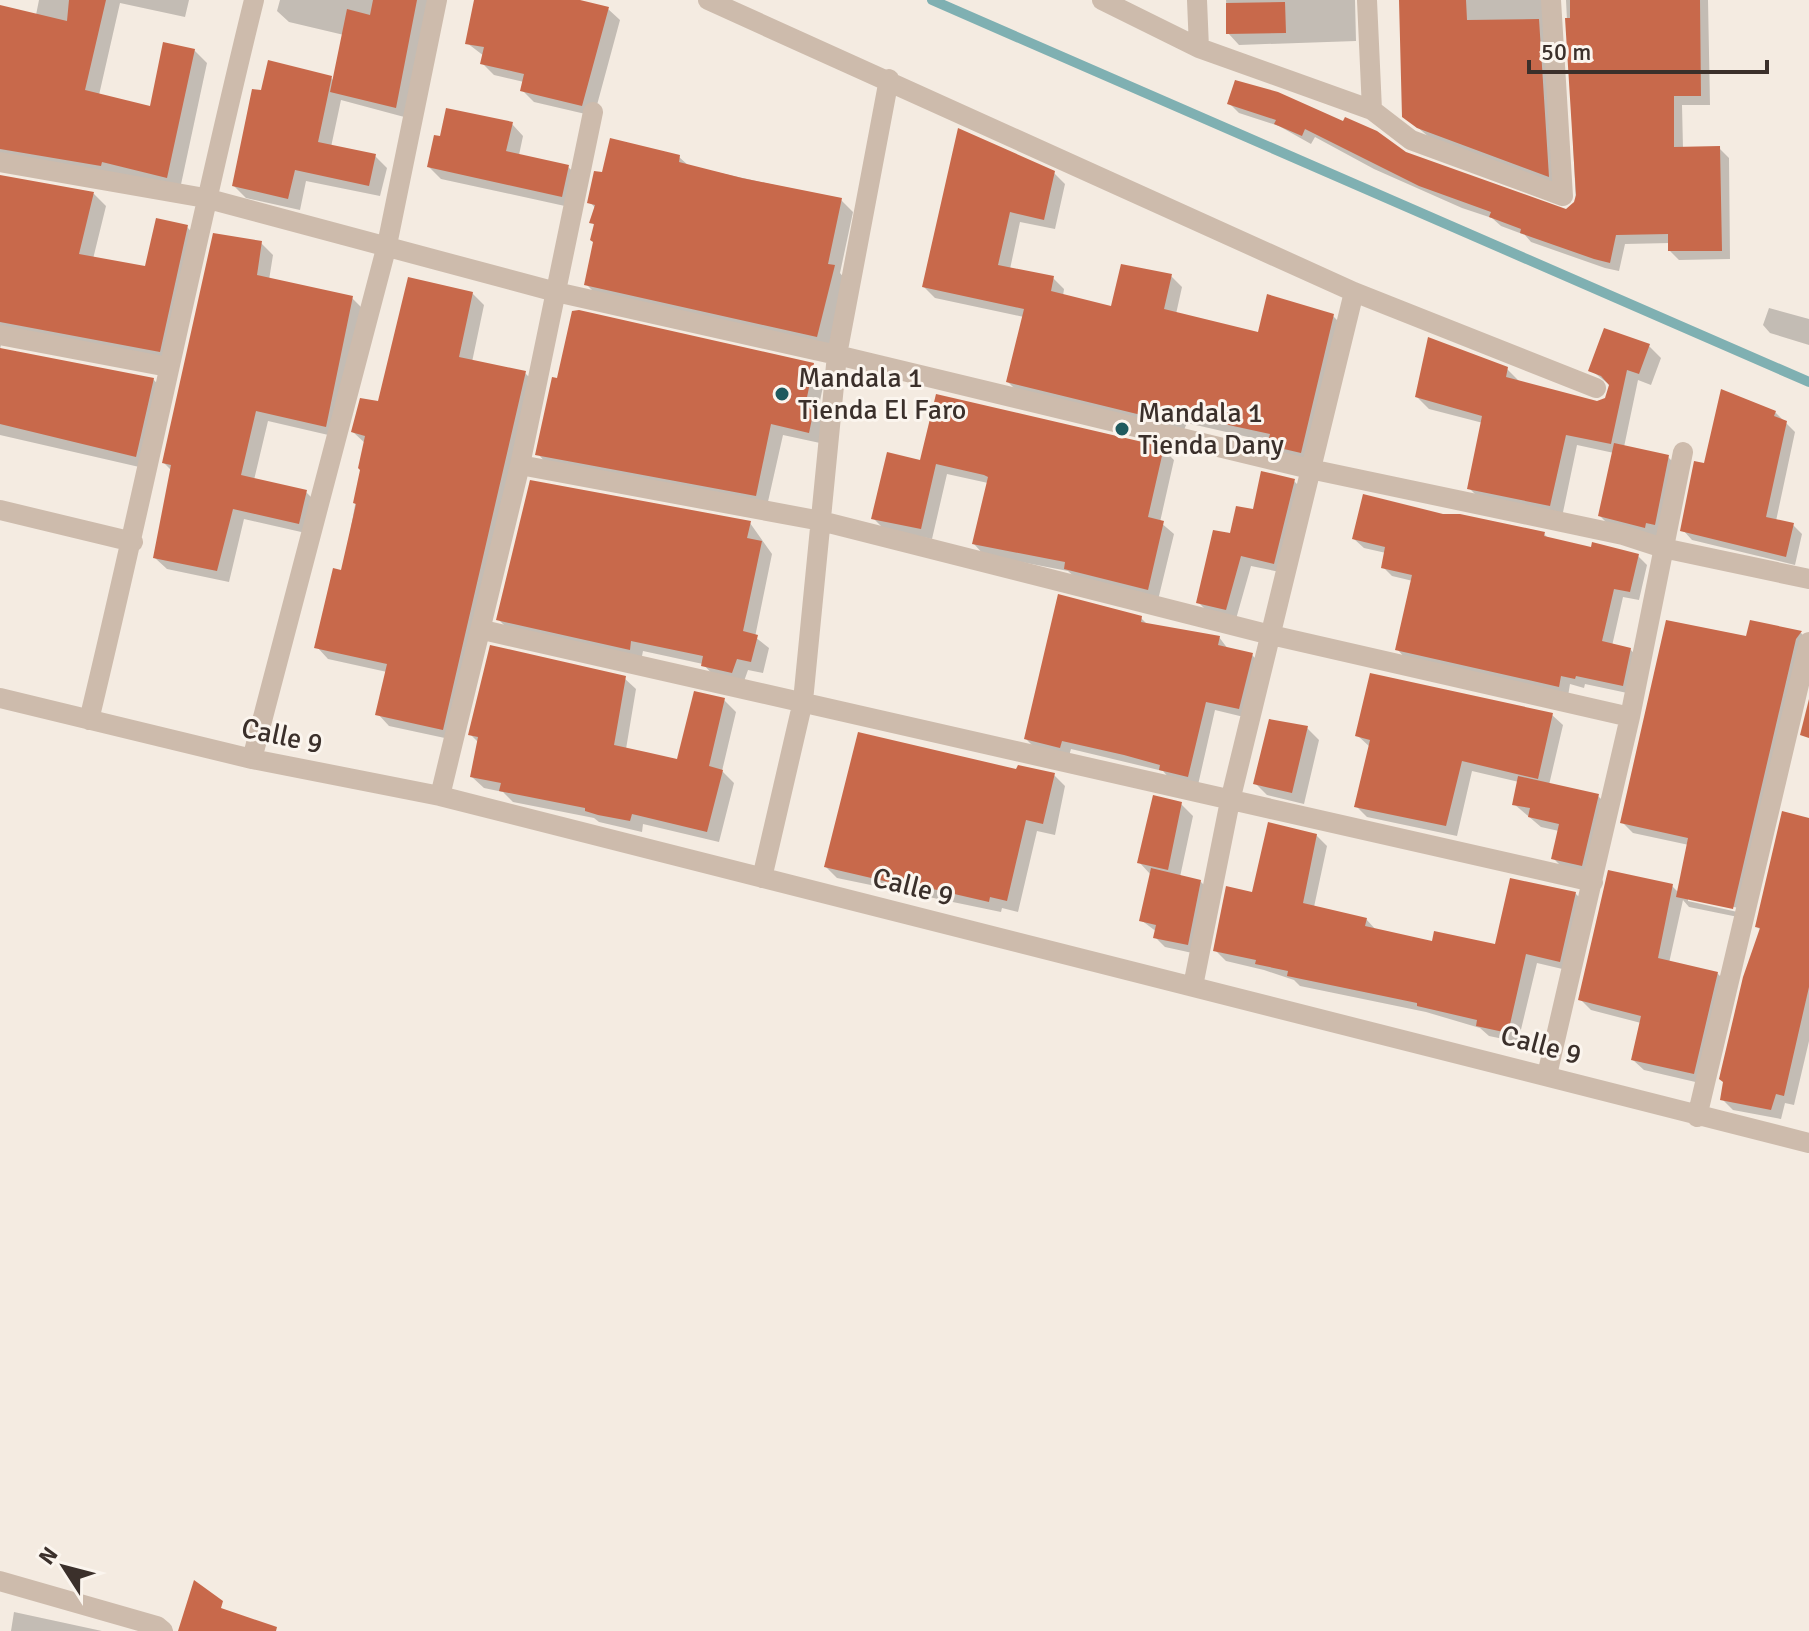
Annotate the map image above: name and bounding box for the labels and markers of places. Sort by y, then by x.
place label: Mandala 1 Tienda El Faro [798,361,966,427]
marker: Mandala 1 Tienda El Faro [773,385,791,403]
place label: Mandala 1 Tienda Dany [1138,396,1284,462]
marker: Mandala 1 Tienda Dany [1113,420,1131,438]

